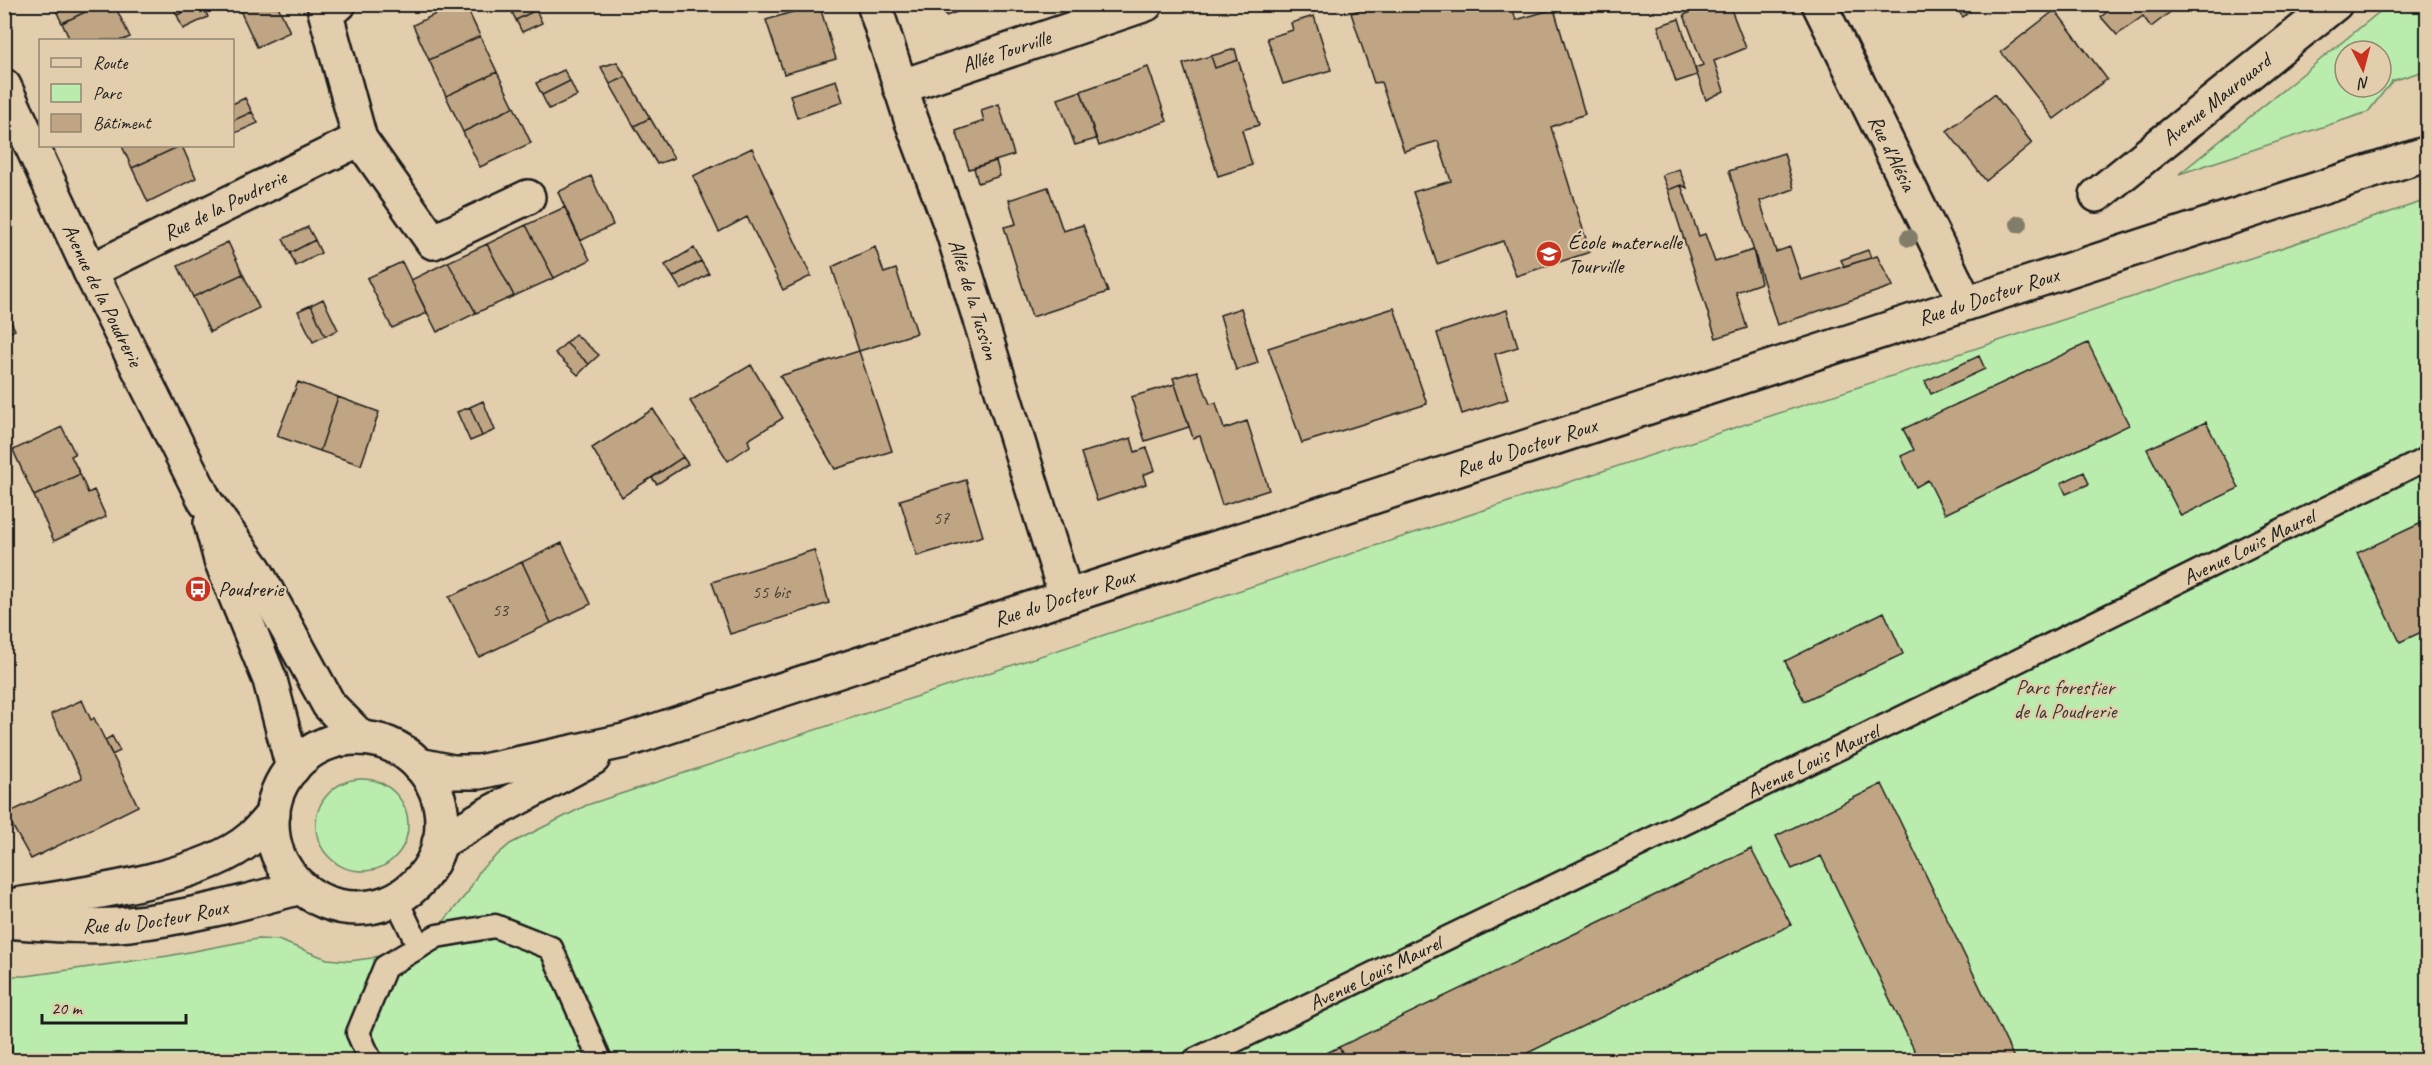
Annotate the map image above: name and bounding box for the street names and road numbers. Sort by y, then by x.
street label: Allée Tourville [958,24,1055,78]
street label: Avenue Maurouard [2157,46,2278,151]
street label: Rue d'Alésia [1863,111,1923,197]
street label: Rue de la Poudrerie [159,164,292,246]
street label: Avenue de la Poudrerie [57,219,150,373]
street label: Allée de la Tussion [943,236,1005,363]
street label: Rue du Docteur Roux [1915,261,2064,331]
street label: Rue du Docteur Roux [1453,411,1602,482]
street label: Avenue Louis Maurel [2178,502,2322,590]
street label: Rue du Docteur Roux [991,562,1140,633]
street label: Avenue Louis Maurel [1742,717,1886,804]
street label: Rue du Docteur Roux [83,893,232,939]
street label: Avenue Louis Maurel [1305,928,1448,1016]

